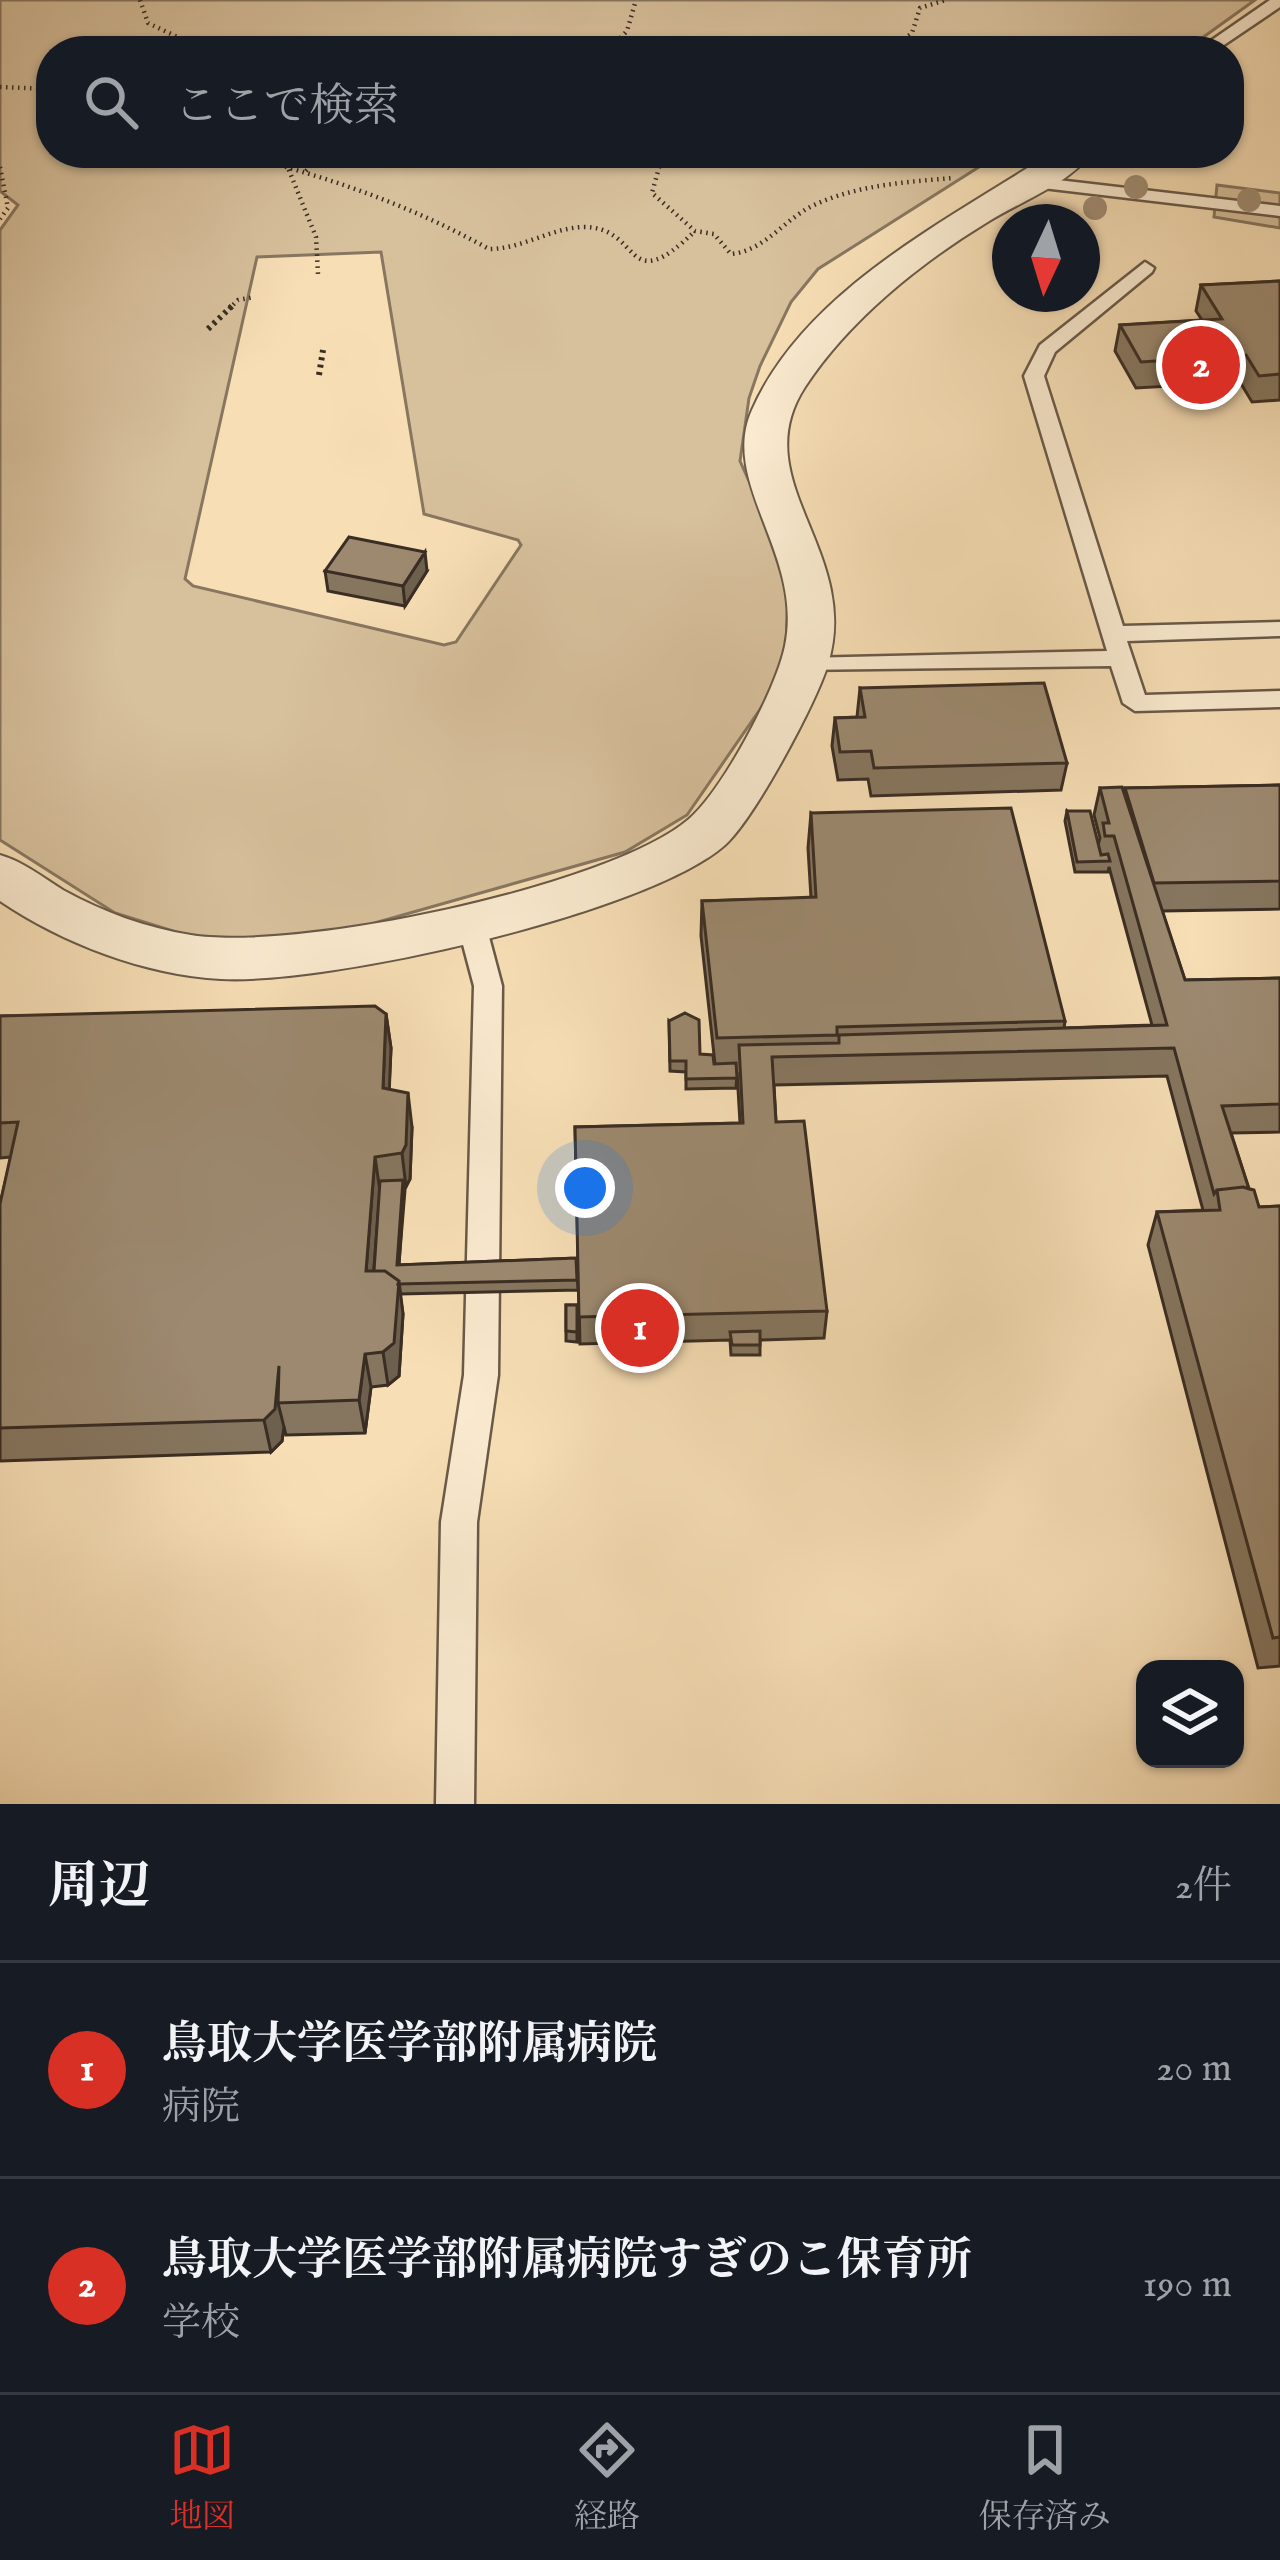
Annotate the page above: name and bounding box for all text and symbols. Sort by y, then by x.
search box [36,36,1244,168]
icon: search [78,69,144,135]
text: ここで検索 [174,79,399,136]
north arrow [992,204,1100,312]
pin: 2 [1162,320,1240,410]
your location [555,1158,615,1218]
pin: 1 [601,1283,679,1373]
map controls [1136,1660,1244,1768]
button: layers [1136,1660,1244,1768]
text: 周辺 [48,1856,150,1921]
text: 2件 [1175,1863,1232,1912]
text: 鳥取大学医学部附属病院 [162,2017,657,2074]
text: 1 [80,2045,94,2094]
text: 20 m [1156,2045,1232,2094]
text: 病院 [162,2084,240,2133]
text: 鳥取大学医学部附属病院すぎのこ保育所 [162,2233,972,2290]
text: 2 [78,2261,96,2310]
text: 190 m [1143,2261,1232,2310]
text: 学校 [162,2300,240,2349]
tab: 地図 [169,2417,235,2539]
tab: 経路 [574,2417,640,2539]
tab: 保存済み [979,2417,1111,2539]

